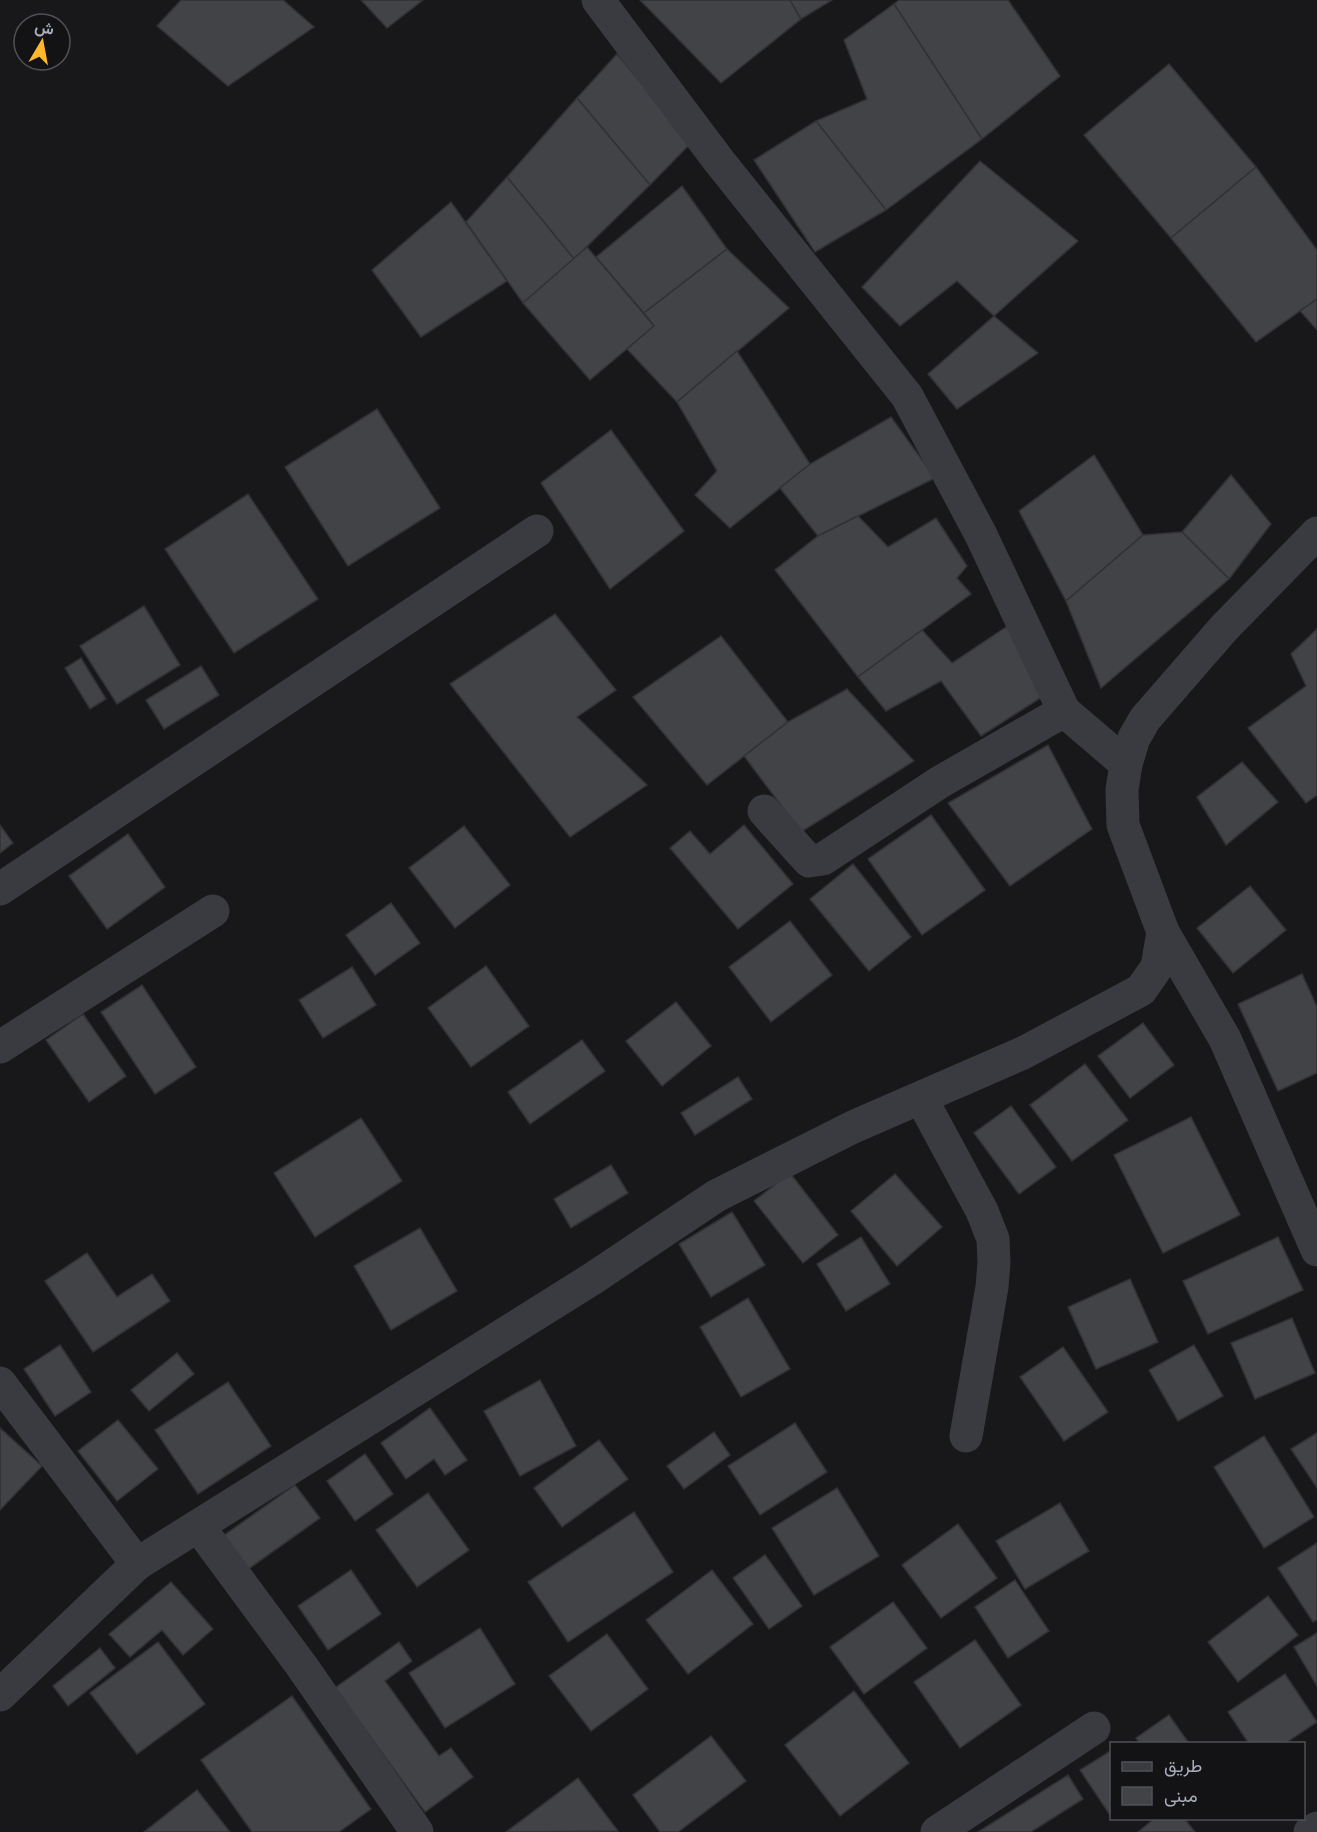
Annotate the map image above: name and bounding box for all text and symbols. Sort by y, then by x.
north arrow [12,12,72,72]
text: ش [33,17,56,40]
legend [1110,1742,1305,1820]
text: طريق [1164,1755,1202,1777]
text: مبنى [1164,1785,1198,1807]

